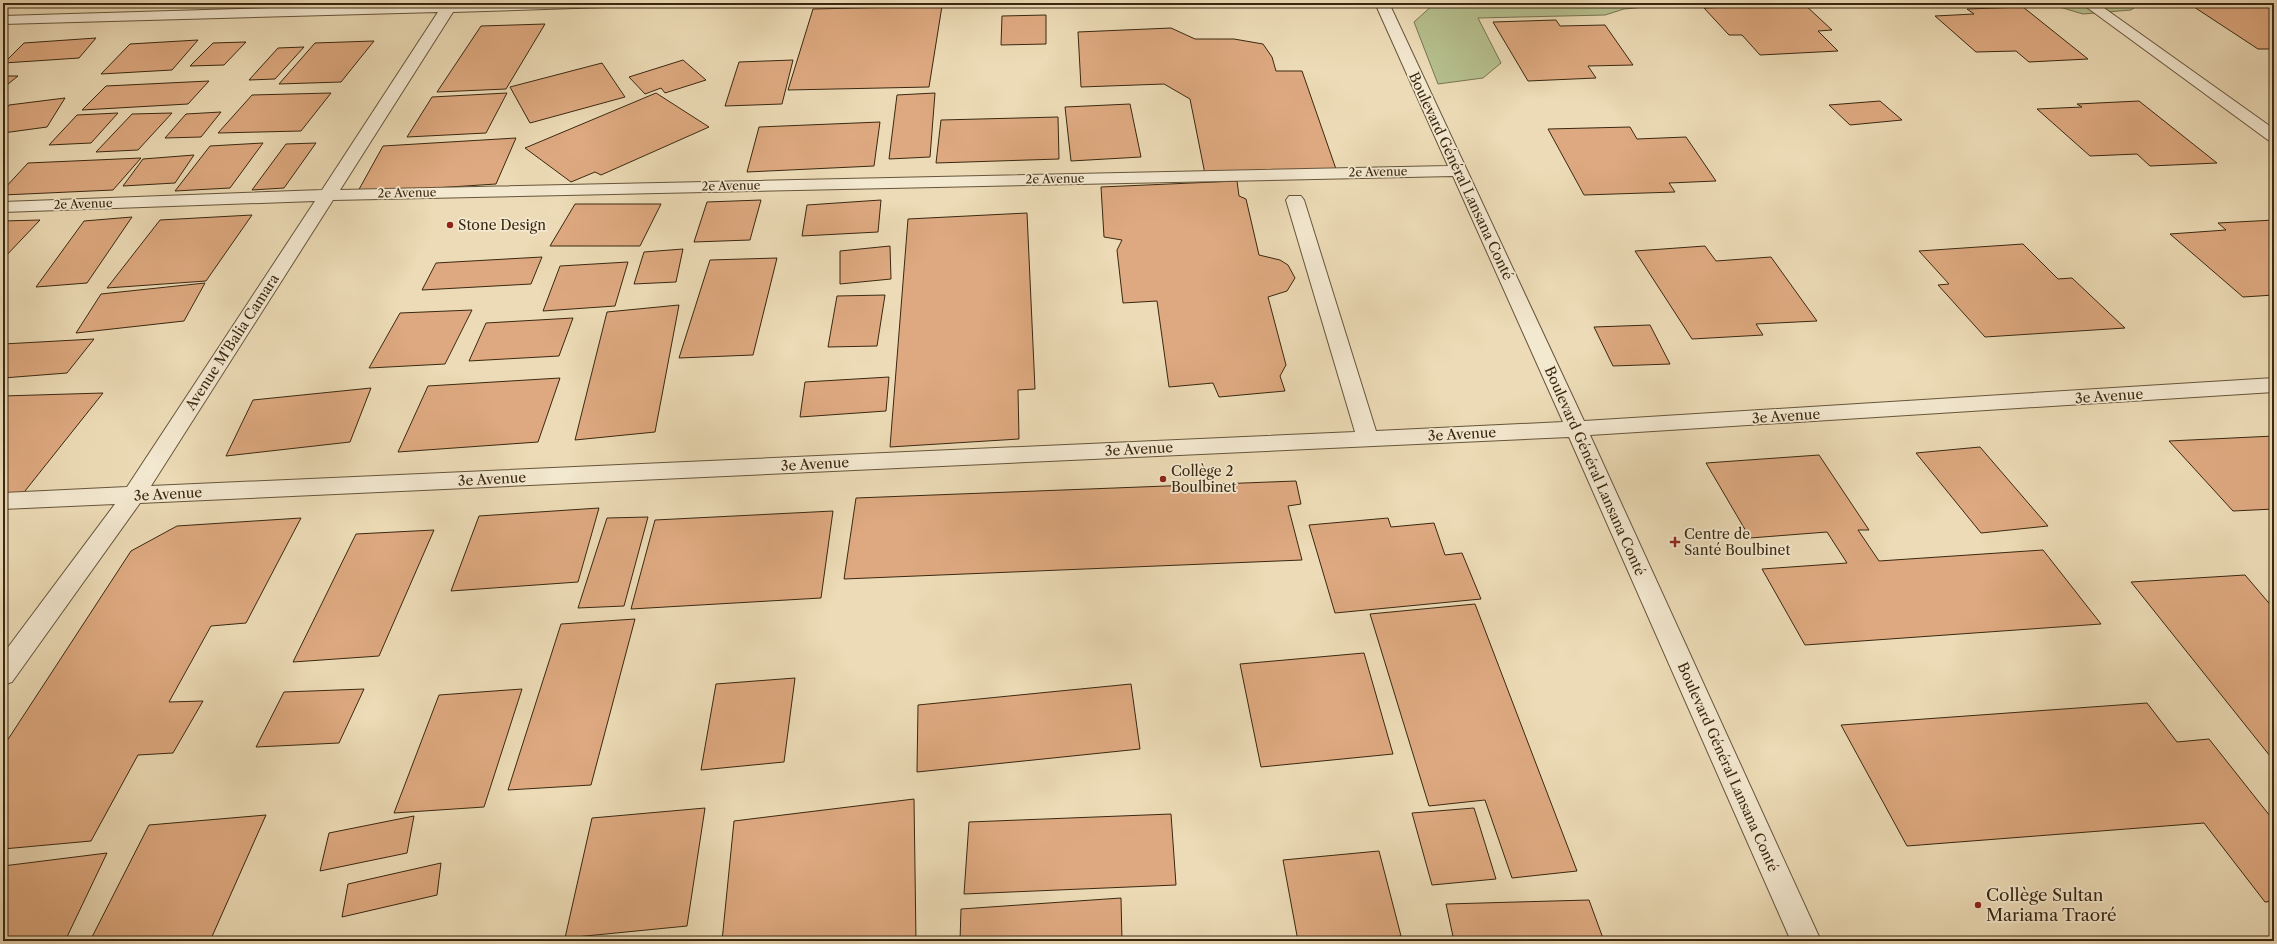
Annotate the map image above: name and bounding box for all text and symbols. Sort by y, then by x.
street label: Boulevard Général Lansana Conté [1405,69,1517,283]
street label: 2e Avenue [1348,163,1408,180]
street label: 2e Avenue [1025,170,1085,187]
street label: 2e Avenue [701,177,761,194]
street label: 2e Avenue [377,184,437,201]
street label: 2e Avenue [53,195,113,212]
place label: Stone Design [458,216,546,234]
marker: Stone Design [445,220,455,230]
street label: Avenue M'Balia Camara [181,270,283,414]
street label: Boulevard Général Lansana Conté [1541,363,1650,579]
street label: 3e Avenue [2074,385,2144,407]
street label: 3e Avenue [1751,405,1821,427]
street label: 3e Avenue [1427,423,1497,445]
street label: 3e Avenue [1104,438,1174,460]
street label: 3e Avenue [780,453,850,475]
place label: Collège 2 Boulbinet [1171,462,1236,496]
street label: 3e Avenue [457,468,527,490]
marker: Collège 2 Boulbinet [1158,474,1168,484]
street label: 3e Avenue [133,483,203,505]
place label: Centre de Santé Boulbinet [1684,525,1790,559]
marker: Centre de Santé Boulbinet [1669,536,1681,548]
street label: Boulevard Général Lansana Conté [1674,659,1783,875]
place label: Collège Sultan Mariama Traoré [1986,885,2117,925]
marker: Collège Sultan Mariama Traoré [1973,900,1983,910]

